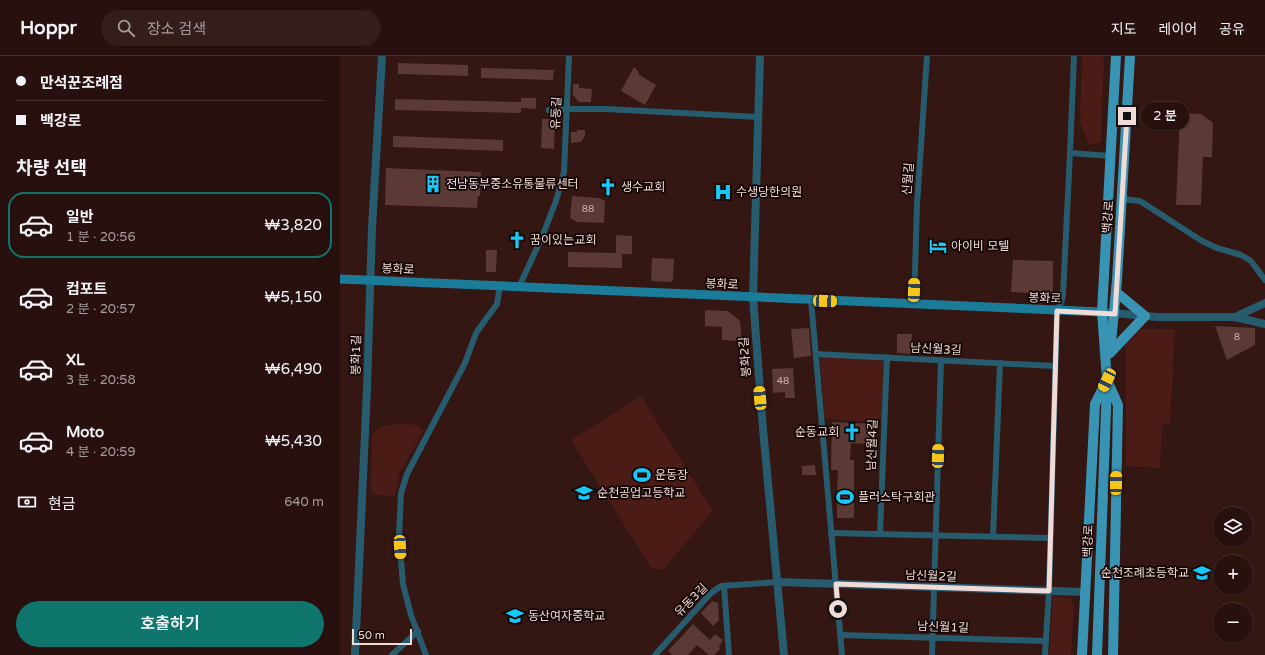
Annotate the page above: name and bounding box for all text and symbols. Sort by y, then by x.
search box [101,10,381,46]
text: Hoppr [20,17,77,39]
icon: search [115,17,137,39]
text: 장소 검색 [147,20,206,38]
text: 지도 [1111,21,1137,38]
text: 레이어 [1159,21,1197,38]
text: 공유 [1219,21,1245,38]
text: 만석꾼조례점 [40,74,123,92]
street label: 유동길 [548,96,564,130]
callout: 2 분 [1141,102,1189,130]
route end [1118,107,1136,125]
text: 2 분 [1153,108,1177,124]
text: 백강로 [40,112,81,130]
text: 차량 선택 [16,157,87,179]
street label: 신월길 [900,162,916,196]
building icon: 전남동부중소유통물류센터 [423,174,443,194]
place label: 전남동부중소유통물류센터 [446,177,578,191]
church icon: 생수교회 [598,177,618,197]
place label: 생수교회 [621,180,665,194]
hospital icon: 수생당한의원 [713,182,733,202]
place label: 수생당한의원 [736,185,802,199]
street label: 백강로 [1100,200,1116,234]
house number: 88 [582,203,594,215]
icon: car [18,207,54,243]
text: 일반 [66,208,94,226]
text: ₩3,820 [264,216,322,234]
text: 1 분 · 20:56 [66,229,136,245]
church icon: 꿈이있는교회 [507,230,527,250]
place label: 꿈이있는교회 [530,233,596,247]
hotel icon: 아이비 모텔 [928,236,948,256]
place label: 아이비 모텔 [951,239,1009,253]
street label: 봉화로 [381,261,415,277]
street label: 봉화로 [705,276,739,292]
car [908,278,920,302]
icon: car [18,279,54,315]
text: 컴포트 [66,280,107,298]
text: ₩5,150 [264,288,322,306]
street label: 봉화로 [1028,290,1062,306]
car [813,295,837,307]
text: 2 분 · 20:57 [66,301,136,317]
house number: 8 [1234,331,1240,343]
street label: 봉화1길 [349,335,363,375]
street label: 봉화2길 [737,336,753,378]
street label: 남신월3길 [910,341,962,357]
icon: car [18,351,54,387]
text: XL [66,351,85,369]
text: ₩6,490 [265,360,322,378]
car [1096,367,1118,393]
text: 3 분 · 20:58 [66,372,136,388]
house number: 48 [777,375,789,387]
car [753,386,767,410]
street label: 남신월4길 [864,419,880,471]
church icon: 순동교회 [842,422,862,442]
icon: car [18,423,54,459]
text: Moto [66,423,104,441]
place label: 순동교회 [795,425,839,439]
text: ₩5,430 [265,432,322,450]
text: 4 분 · 20:59 [66,444,136,460]
car [932,444,944,468]
sports icon: 운동장 [632,465,652,485]
place label: 운동장 [655,468,688,482]
car [1110,471,1122,495]
school or university icon: 순천공업고등학교 [574,483,594,503]
place label: 순천공업고등학교 [597,486,685,500]
sports icon: 플러스탁구회관 [835,487,855,507]
place label: 플러스탁구회관 [858,490,935,504]
icon: cash [16,491,38,513]
text: 640 m [284,494,324,510]
text: 현금 [48,495,76,513]
map controls [1213,507,1253,643]
button: layers [1213,507,1253,547]
street label: 백강로 [1080,524,1096,558]
car [393,535,407,559]
button: + [1213,555,1253,595]
school or university icon: 순천조례초등학교 [1192,563,1212,583]
place label: 순천조례초등학교 [1101,566,1189,580]
street label: 남신월2길 [905,568,957,584]
street label: 유동3길 [672,581,710,619]
route start [829,600,847,618]
button: 호출하기 [16,601,324,647]
button: − [1213,603,1253,643]
school or university icon: 동산여자중학교 [505,606,525,626]
place label: 동산여자중학교 [528,609,605,623]
street label: 남신월1길 [917,619,969,635]
scale bar [352,627,412,646]
text: 50 m [358,629,385,642]

